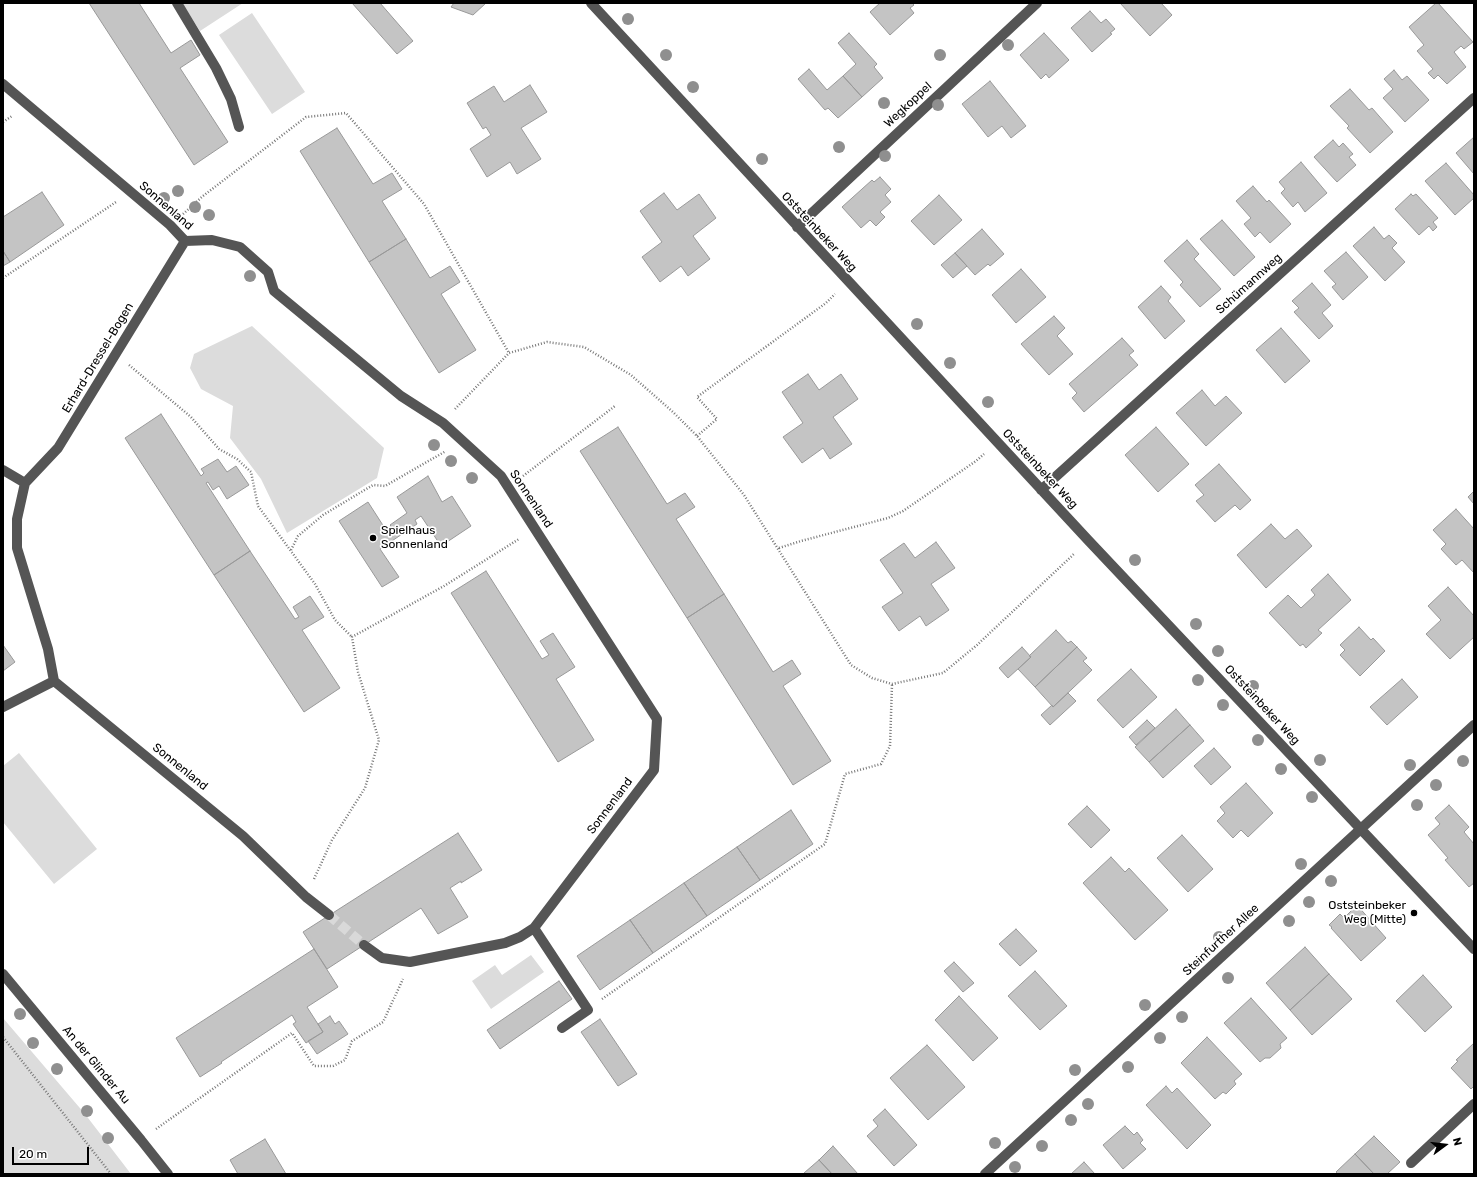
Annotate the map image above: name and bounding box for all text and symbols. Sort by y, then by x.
street label: Wegkoppel [881,79,935,131]
street label: Sonnenland [136,179,196,233]
street label: Oststeinbeker Weg [778,189,860,275]
street label: Schümannweg [1213,251,1285,317]
street label: Erhard-Dressel-Bogen [59,300,137,416]
street label: Oststeinbeker Weg [999,426,1081,512]
street label: Sonnenland [506,467,556,531]
place label: Spielhaus Sonnenland [381,524,448,552]
marker: Spielhaus Sonnenland [368,533,378,543]
street label: Oststeinbeker Weg [1221,662,1303,748]
street label: Sonnenland [149,740,211,794]
street label: Sonnenland [584,775,636,837]
place label: Oststeinbeker Weg (Mitte) [1328,899,1406,927]
street label: Steinfurther Allee [1180,901,1262,979]
marker: Oststeinbeker Weg (Mitte) [1409,908,1419,918]
street label: An der Glinder Au [59,1023,133,1107]
north arrow [1425,1125,1465,1165]
text: N [1450,1136,1464,1147]
scale bar [14,1139,91,1165]
text: 20 m [19,1147,47,1161]

